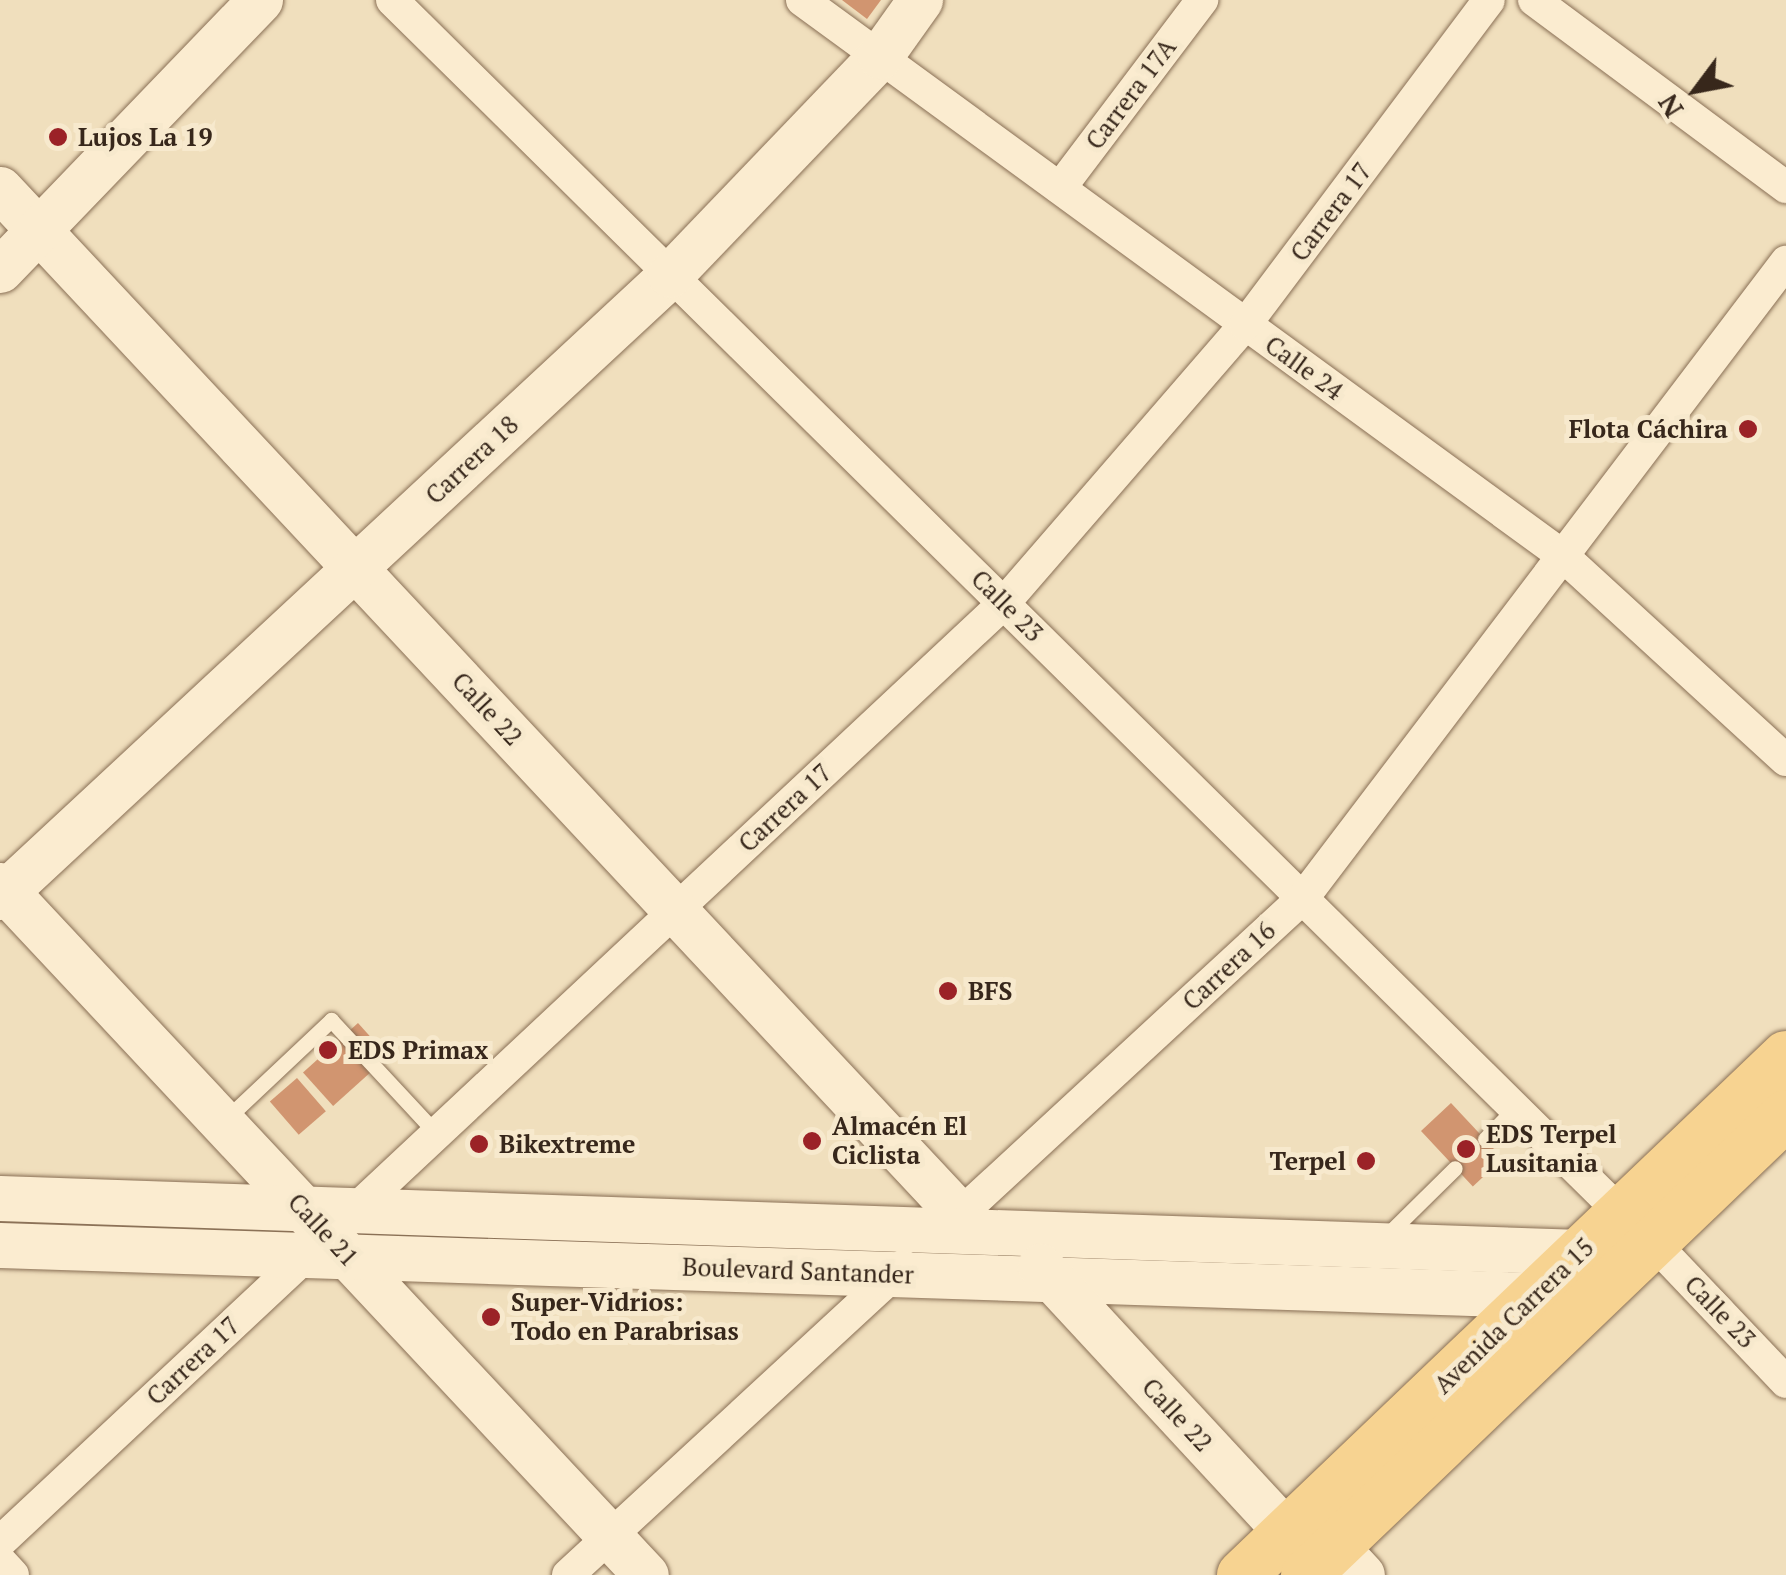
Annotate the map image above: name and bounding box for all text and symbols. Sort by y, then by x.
street label: Carrera 17A [1080,33,1182,155]
north arrow [1646,40,1746,140]
text: N [1649,87,1691,125]
place label: Lujos La 19 [78,122,213,152]
marker: Lujos La 19 [47,126,69,148]
street label: Carrera 17 [1284,157,1378,267]
street label: Calle 24 [1259,330,1349,406]
street label: Carrera 18 [420,410,524,510]
place label: Flota Cáchira [1569,414,1728,444]
marker: Flota Cáchira [1737,418,1759,440]
street label: Calle 23 [965,564,1049,648]
street label: Calle 22 [446,666,528,752]
street label: Carrera 17 [733,758,837,858]
street label: Carrera 16 [1177,916,1281,1016]
place label: BFS [968,976,1013,1006]
marker: BFS [937,980,959,1002]
place label: EDS Primax [348,1035,488,1065]
marker: EDS Primax [317,1039,339,1061]
place label: Almacén El Ciclista [832,1112,967,1171]
place label: EDS Terpel Lusitania [1486,1120,1617,1179]
place label: Bikextreme [499,1129,635,1159]
marker: Almacén El Ciclista [801,1130,823,1152]
marker: Bikextreme [468,1133,490,1155]
marker: EDS Terpel Lusitania [1455,1138,1477,1160]
place label: Terpel [1270,1146,1346,1176]
marker: Terpel [1355,1150,1377,1172]
street label: Calle 21 [282,1187,364,1273]
street label: Avenida Carrera 15 [1428,1232,1600,1400]
street label: Boulevard Santander [682,1252,914,1290]
street label: Calle 23 [1678,1270,1762,1354]
place label: Super-Vidrios: Todo en Parabrisas [511,1288,739,1347]
marker: Super-Vidrios: Todo en Parabrisas [480,1306,502,1328]
street label: Carrera 17 [141,1311,245,1411]
street label: Calle 22 [1136,1372,1218,1458]

